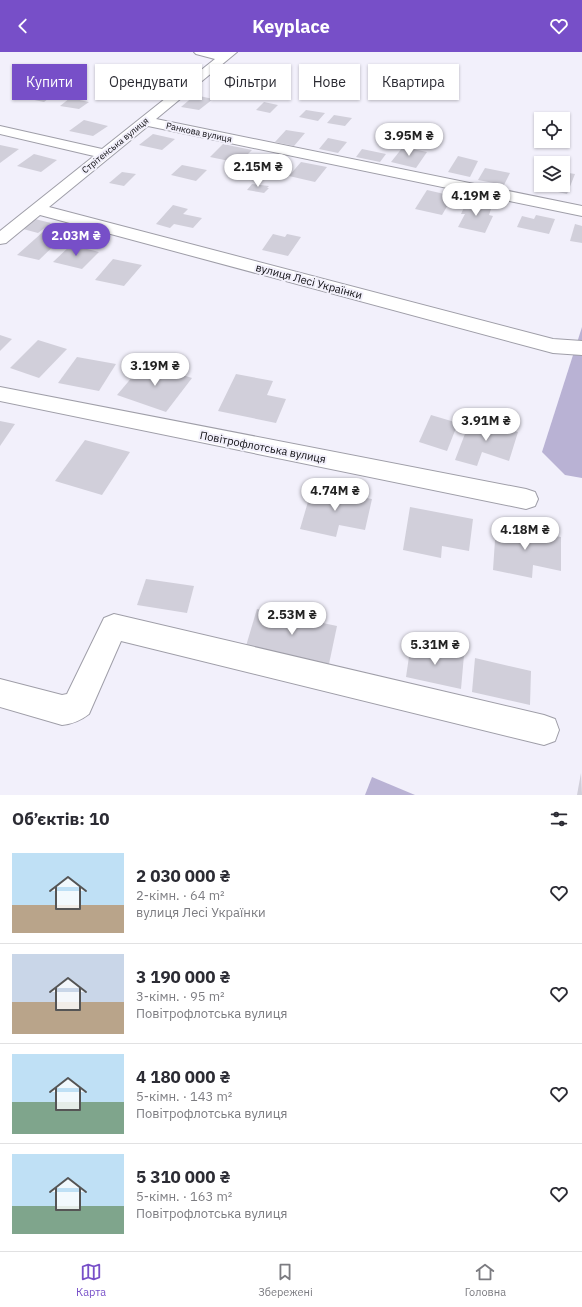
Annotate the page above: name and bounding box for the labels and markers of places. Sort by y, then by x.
pin: 3.95M ₴ [372,123,446,157]
pin: 2.15M ₴ [221,154,295,188]
pin: 4.19M ₴ [439,183,513,217]
pin: 2.03M ₴ [39,223,113,257]
pin: 3.19M ₴ [118,353,192,387]
pin: 3.91M ₴ [449,408,523,442]
pin: 4.74M ₴ [298,478,372,512]
pin: 4.18M ₴ [488,517,562,551]
pin: 2.53M ₴ [255,602,329,636]
pin: 5.31M ₴ [398,632,472,666]

